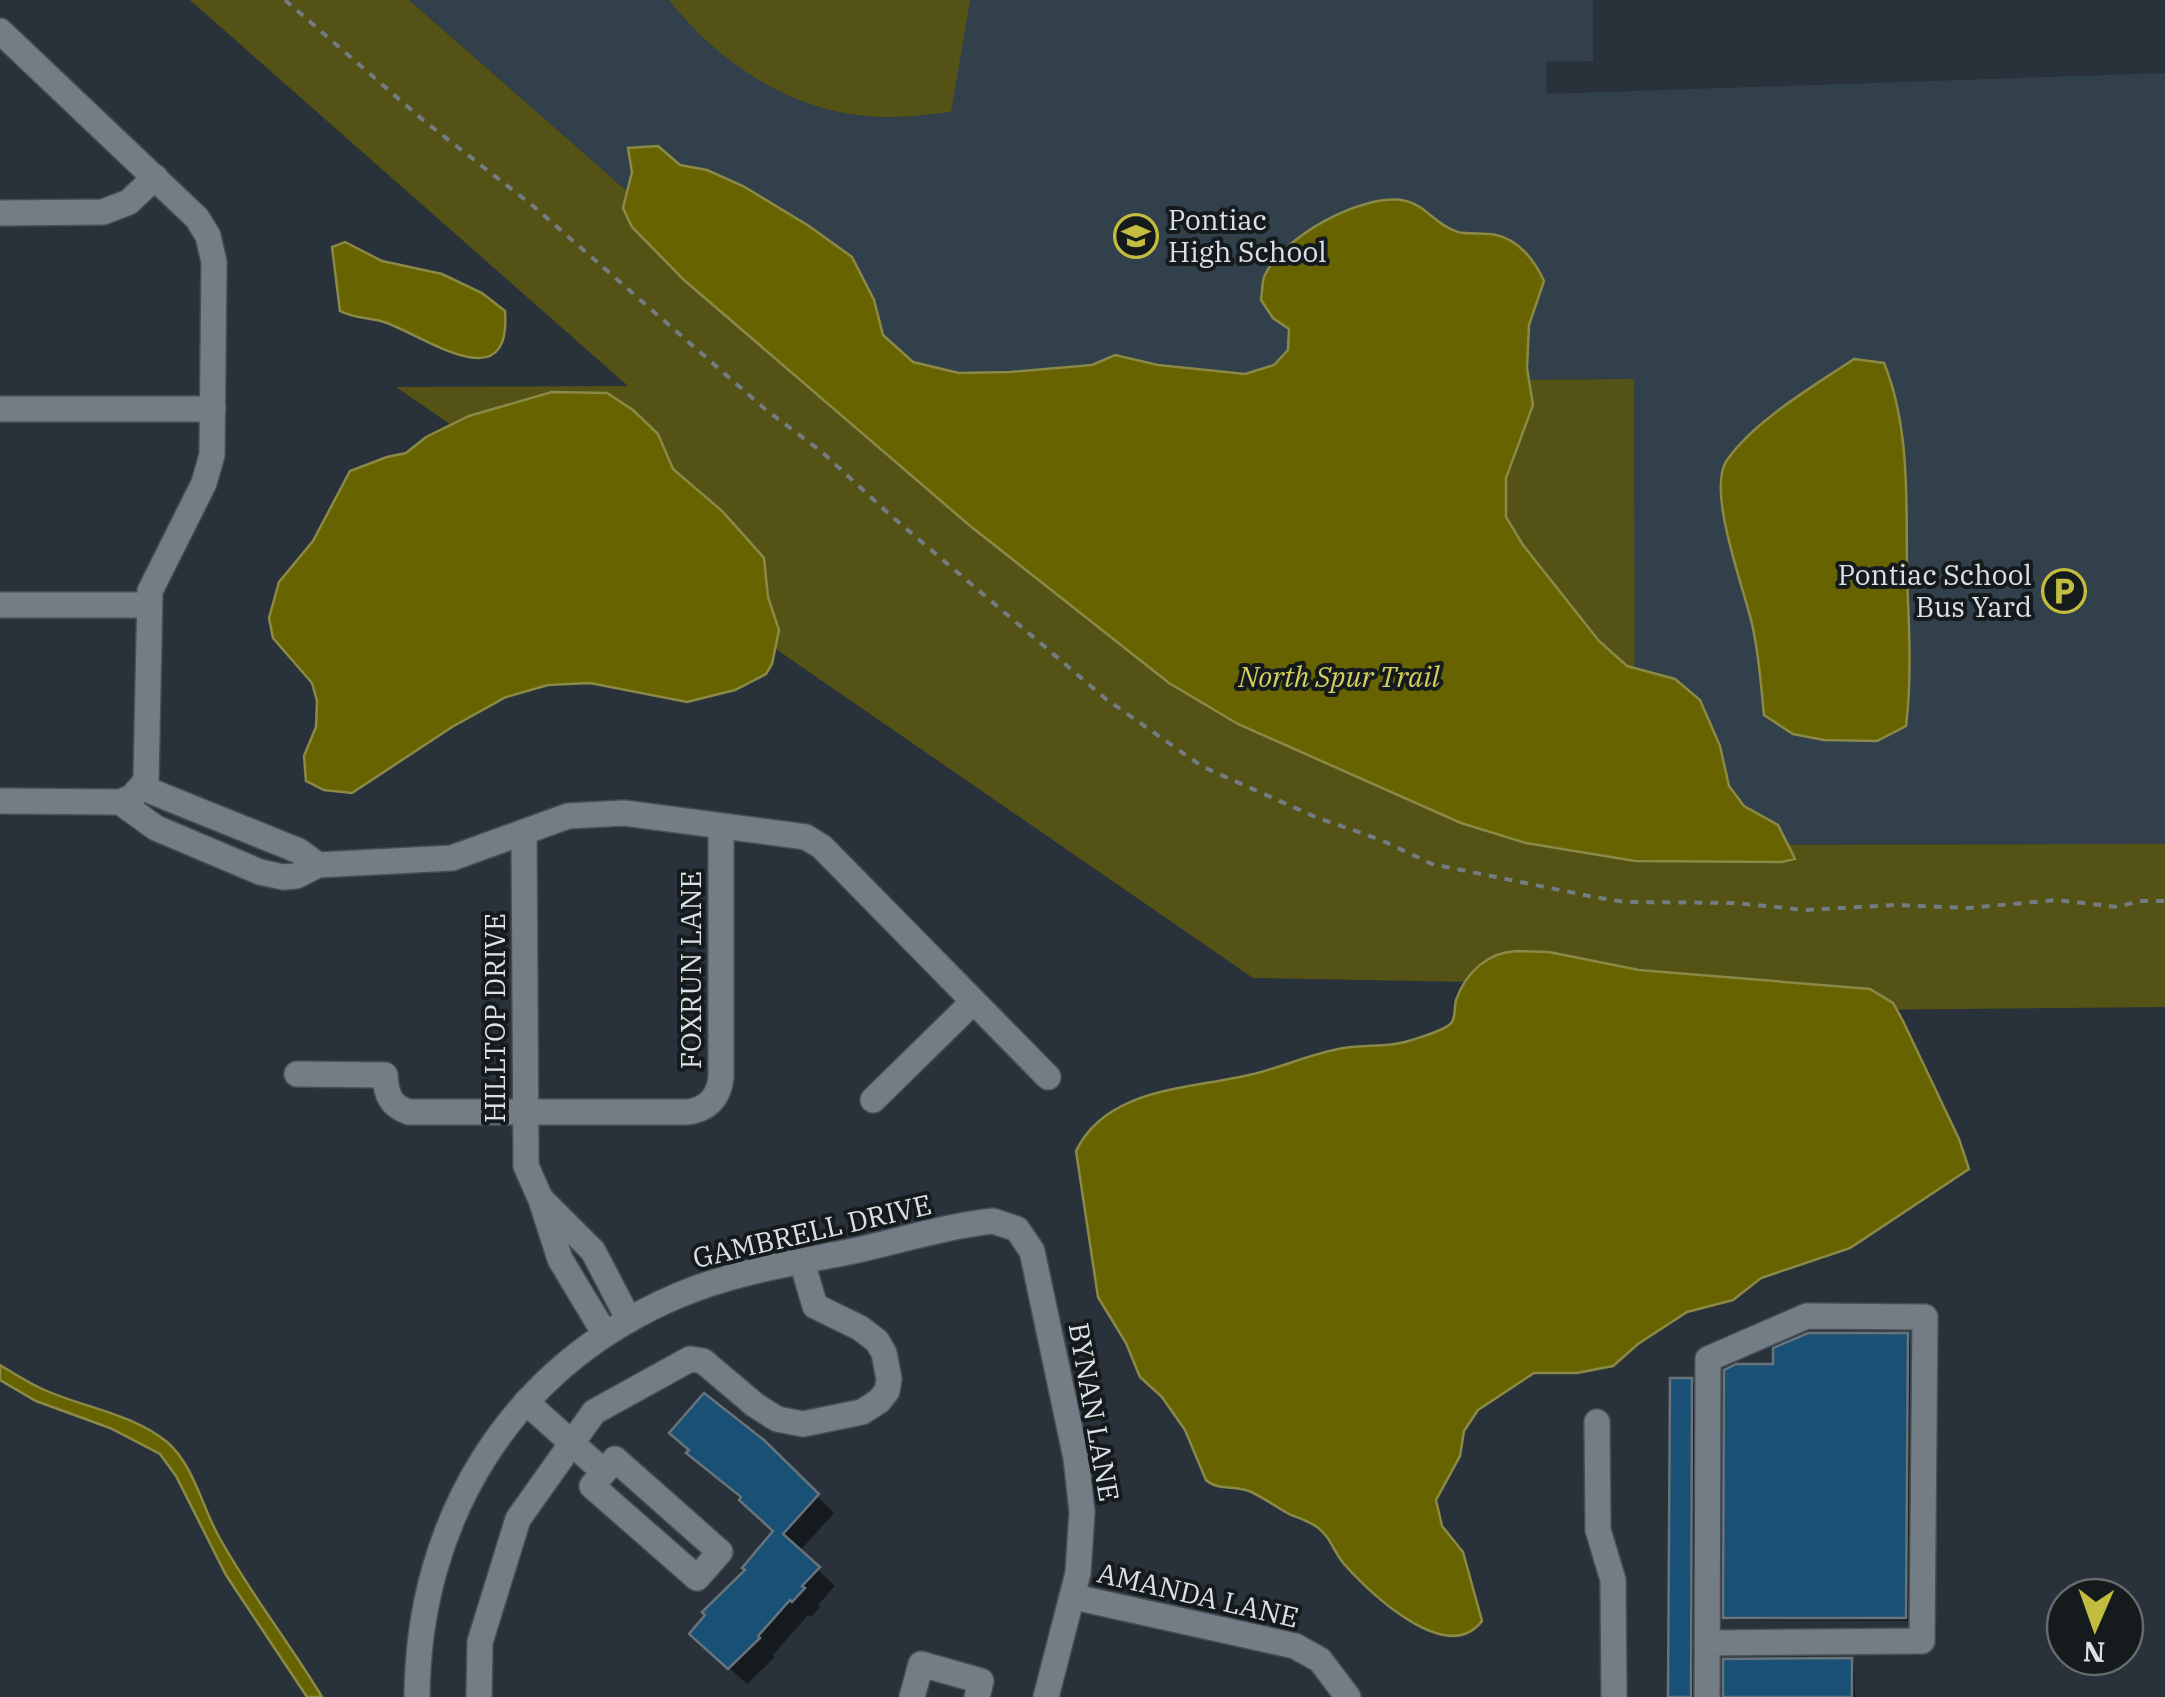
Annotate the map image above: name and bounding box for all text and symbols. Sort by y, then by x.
place label: Pontiac High School [1168,201,1327,270]
school or university icon: Pontiac High School [1113,213,1159,259]
place label: Pontiac School Bus Yard [1838,556,2032,625]
parking icon: Pontiac School Bus Yard [2041,568,2087,614]
park label: North Spur Trail [1237,658,1441,695]
street label: FOXRUN LANE [672,871,709,1069]
street label: HILLTOP DRIVE [476,913,513,1123]
street label: GAMBRELL DRIVE [689,1185,935,1276]
street label: BYNAN LANE [1061,1320,1128,1504]
street label: AMANDA LANE [1094,1553,1302,1636]
north arrow [2045,1577,2145,1677]
text: N [2082,1634,2106,1671]

